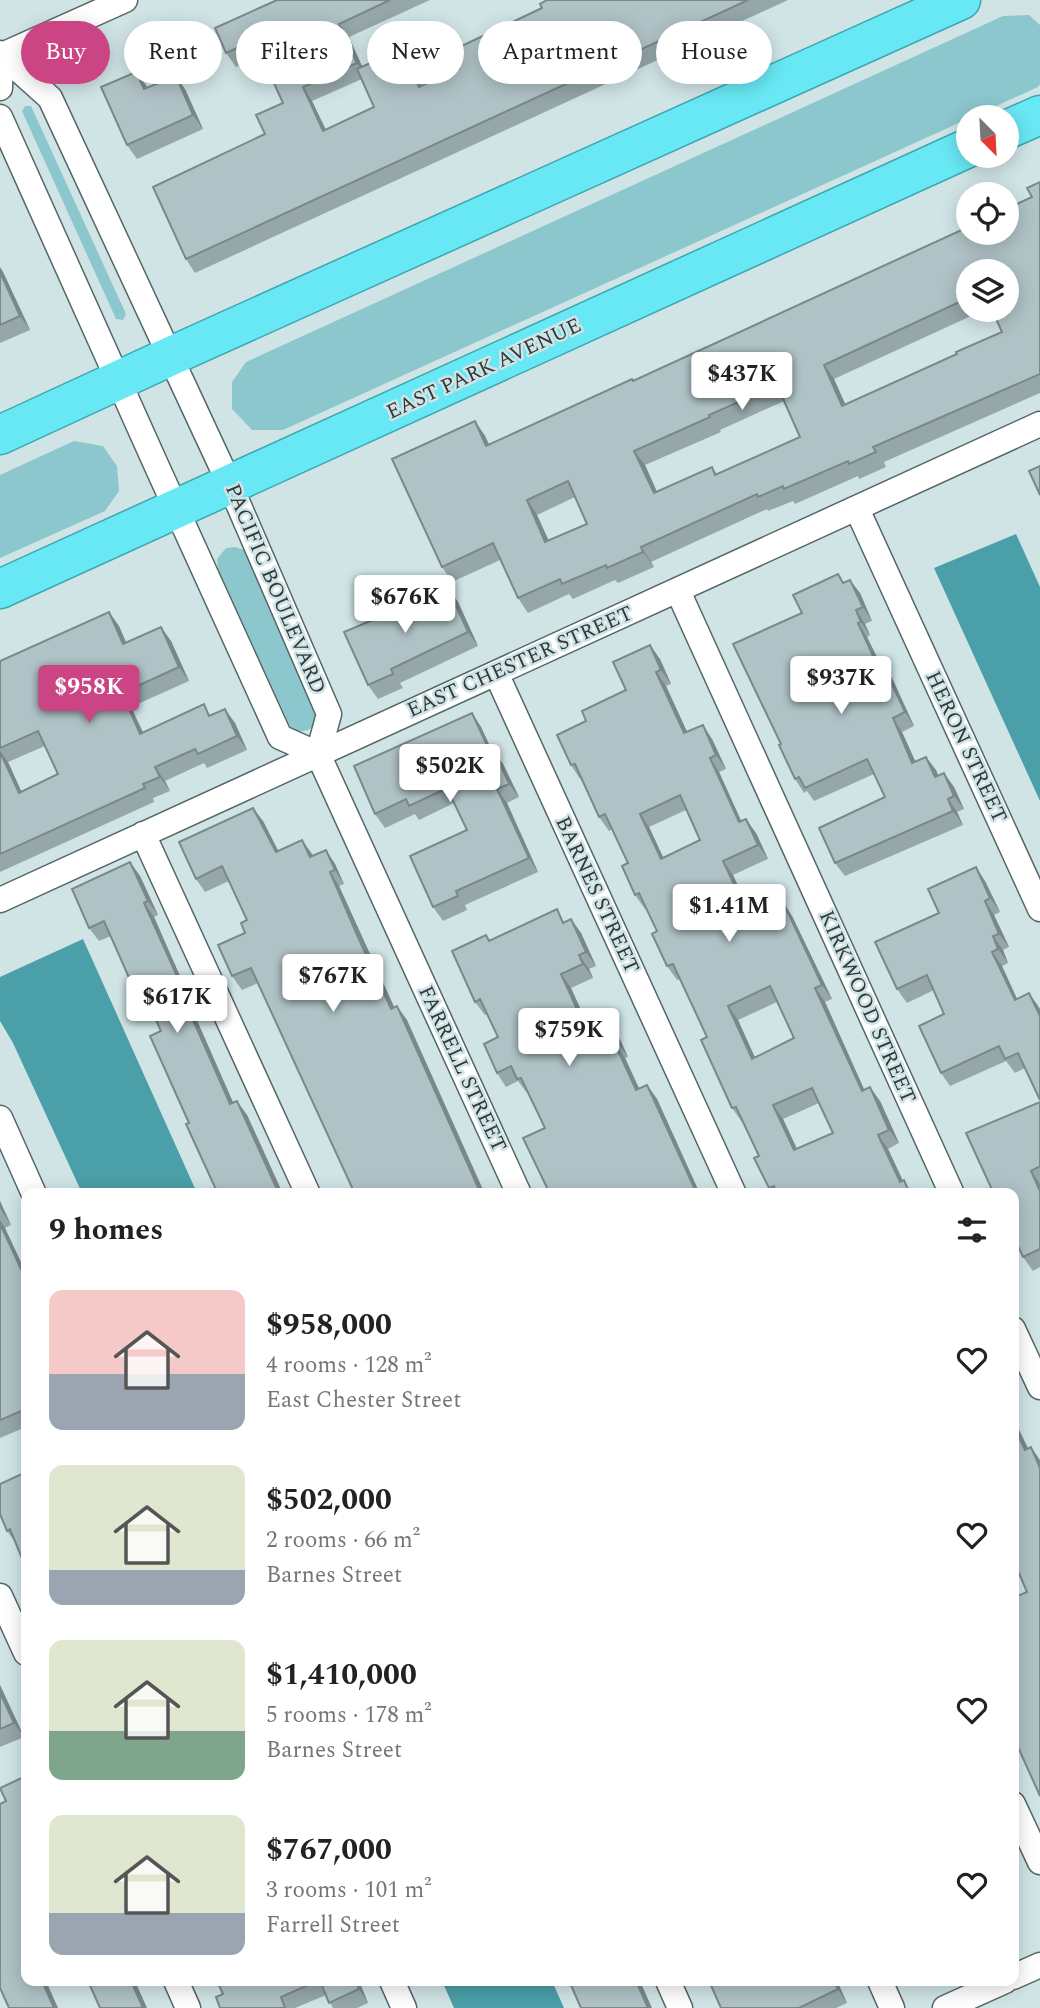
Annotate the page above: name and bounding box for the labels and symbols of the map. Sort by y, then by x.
north arrow [956,105,1018,168]
street label: EAST PARK AVENUE [381,310,587,428]
pin: $437K [693,352,791,412]
street label: PACIFIC BOULEVARD [216,479,334,699]
pin: $676K [356,576,454,635]
street label: EAST CHESTER STREET [402,598,638,726]
pin: $937K [792,656,890,716]
pin: $958K [40,666,138,725]
street label: HERON STREET [917,666,1015,828]
pin: $502K [401,744,499,804]
street label: BARNES STREET [546,811,648,979]
pin: $1.41M [672,884,786,944]
street label: KIRKWOOD STREET [810,905,924,1109]
pin: $767K [284,954,382,1014]
pin: $617K [128,976,226,1035]
street label: FARRELL STREET [409,980,515,1158]
pin: $759K [520,1009,618,1068]

